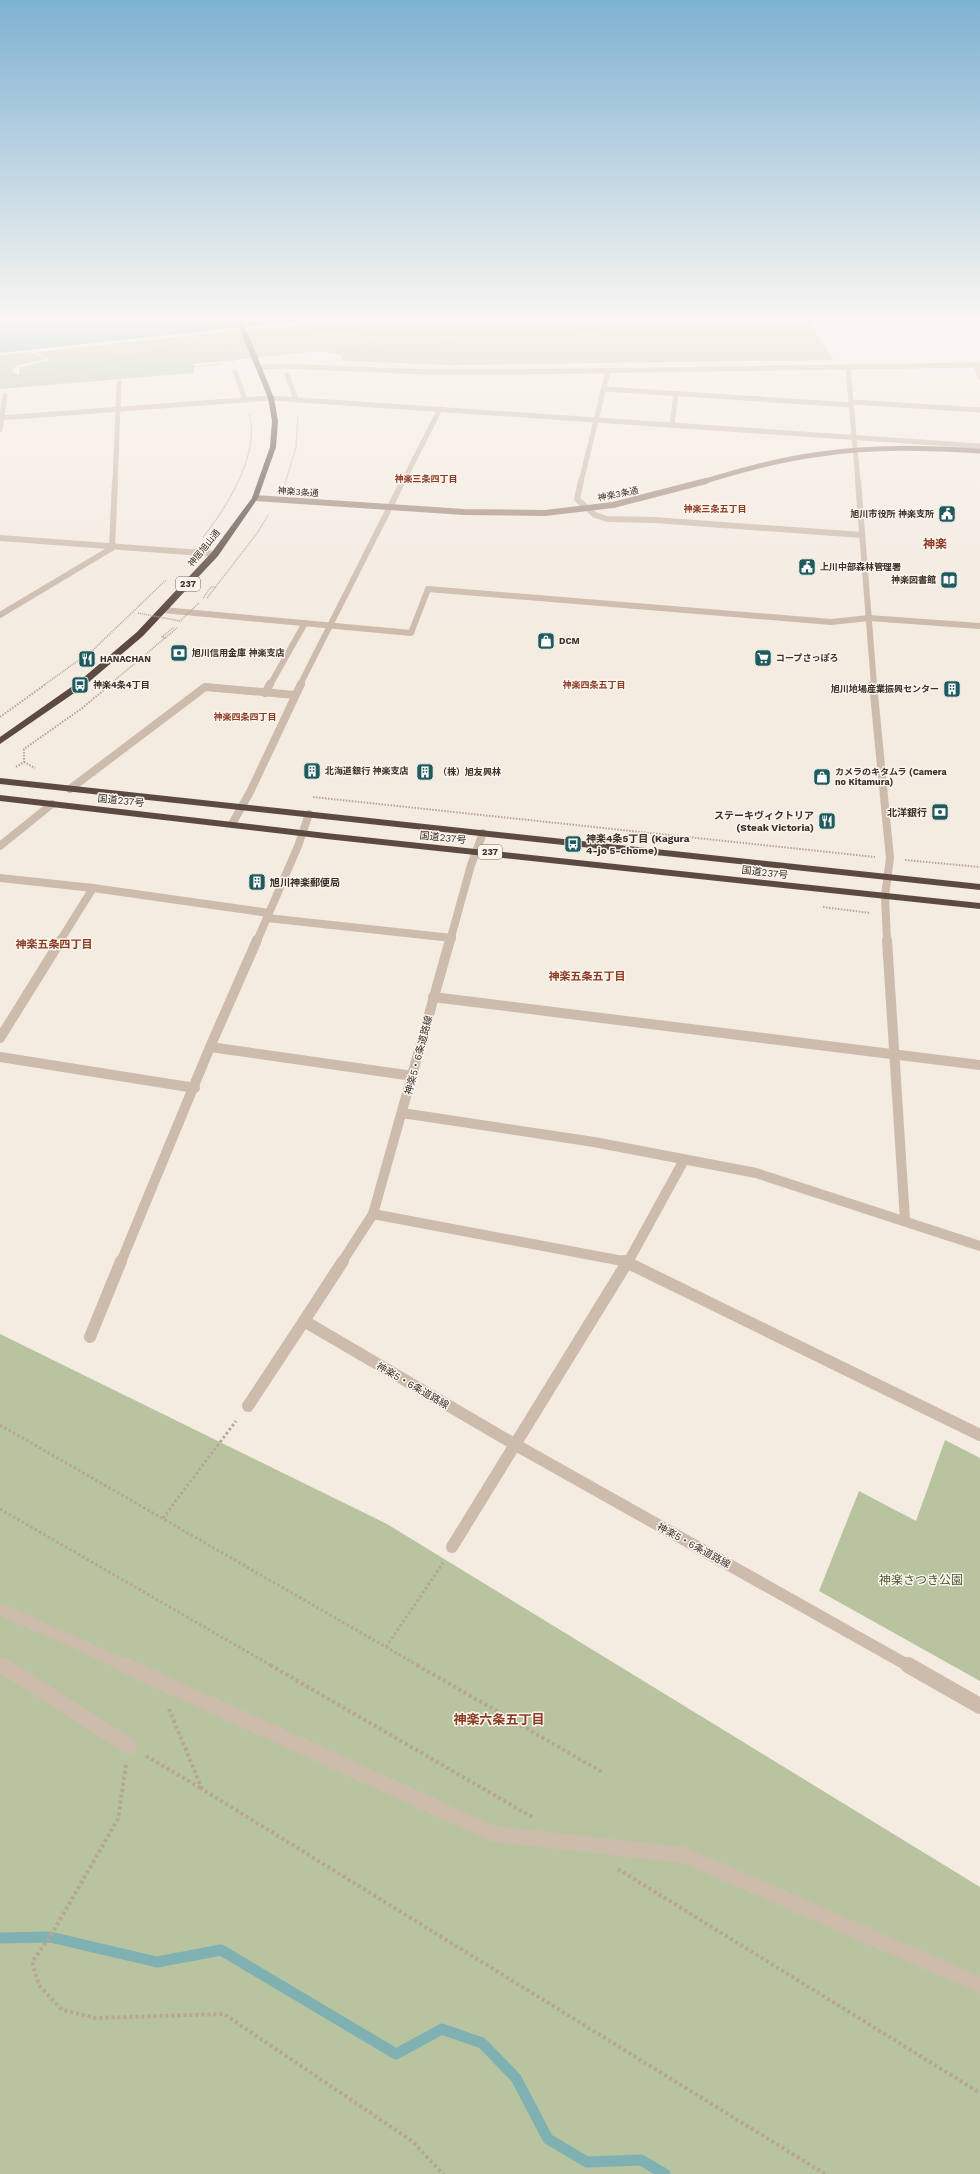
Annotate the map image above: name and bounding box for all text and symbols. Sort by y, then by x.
district label: 神楽三条四丁目 [394,473,458,484]
street label: 神楽3条通 [597,485,639,503]
street label: 神楽3条通 [277,486,319,498]
district label: 神楽三条五丁目 [683,503,747,514]
public building icon: 旭川市役所 神楽支所 [937,504,957,524]
place label: 旭川市役所 神楽支所 [849,508,934,519]
street label: 神居旭山通 [186,527,222,569]
district label: 神楽 [923,537,947,551]
public building icon: 上川中部森林管理署 [797,557,817,577]
place label: 上川中部森林管理署 [820,562,901,572]
library icon: 神楽図書館 [939,570,959,590]
place label: 神楽図書館 [891,574,936,585]
road number: 237 [176,577,200,591]
shop icon: DCM [536,631,556,651]
place label: DCM [559,636,580,646]
bank icon: 旭川信用金庫 神楽支店 [169,643,189,663]
place label: 旭川信用金庫 神楽支店 [191,647,285,658]
supermarket icon: コープさっぽろ [753,648,773,668]
restaurant icon: HANACHAN [77,649,97,669]
place label: コープさっぽろ [776,653,838,663]
place label: HANACHAN [100,654,151,664]
bus stop icon: 神楽4条4丁目 [70,675,90,695]
place label: 神楽4条4丁目 [93,679,150,690]
district label: 神楽四条五丁目 [562,679,626,690]
building icon: 旭川地場産業振興センター [942,679,962,699]
place label: 旭川地場産業振興センター [830,684,939,694]
district label: 神楽四条四丁目 [213,711,277,722]
building icon: 北海道銀行 神楽支店 [302,761,322,781]
building icon: （株）旭友興林 [415,762,435,782]
place label: 北海道銀行 神楽支店 [325,765,409,776]
place label: （株）旭友興林 [438,767,501,777]
shop icon: カメラのキタムラ (Camera no Kitamura) [812,767,832,787]
place label: カメラのキタムラ (Camera no Kitamura) [835,767,947,787]
street label: 国道237号 [97,793,145,808]
bank icon: 北洋銀行 [930,802,950,822]
place label: 北洋銀行 [887,807,927,818]
place label: ステーキヴィクトリア (Steak Victoria) [714,810,814,833]
restaurant icon: ステーキヴィクトリア (Steak Victoria) [817,811,837,831]
street label: 国道237号 [419,830,467,845]
place label: 神楽4条5丁目 (Kagura 4-jo 5-chome) [586,833,690,856]
bus stop icon: 神楽4条5丁目 (Kagura 4-jo 5-chome) [563,834,583,854]
road number: 237 [478,845,502,859]
street label: 国道237号 [741,864,789,881]
building icon: 旭川神楽郵便局 [247,872,267,892]
place label: 旭川神楽郵便局 [269,877,340,888]
district label: 神楽五条四丁目 [16,938,93,951]
district label: 神楽五条五丁目 [549,970,626,983]
street label: 神楽5・6条道路線 [403,1014,434,1096]
street label: 神楽5・6条道路線 [375,1360,451,1411]
street label: 神楽5・6条道路線 [655,1521,732,1570]
park label: 神楽さつき公園 [879,1573,963,1587]
district label: 神楽六条五丁目 [453,1712,545,1727]

